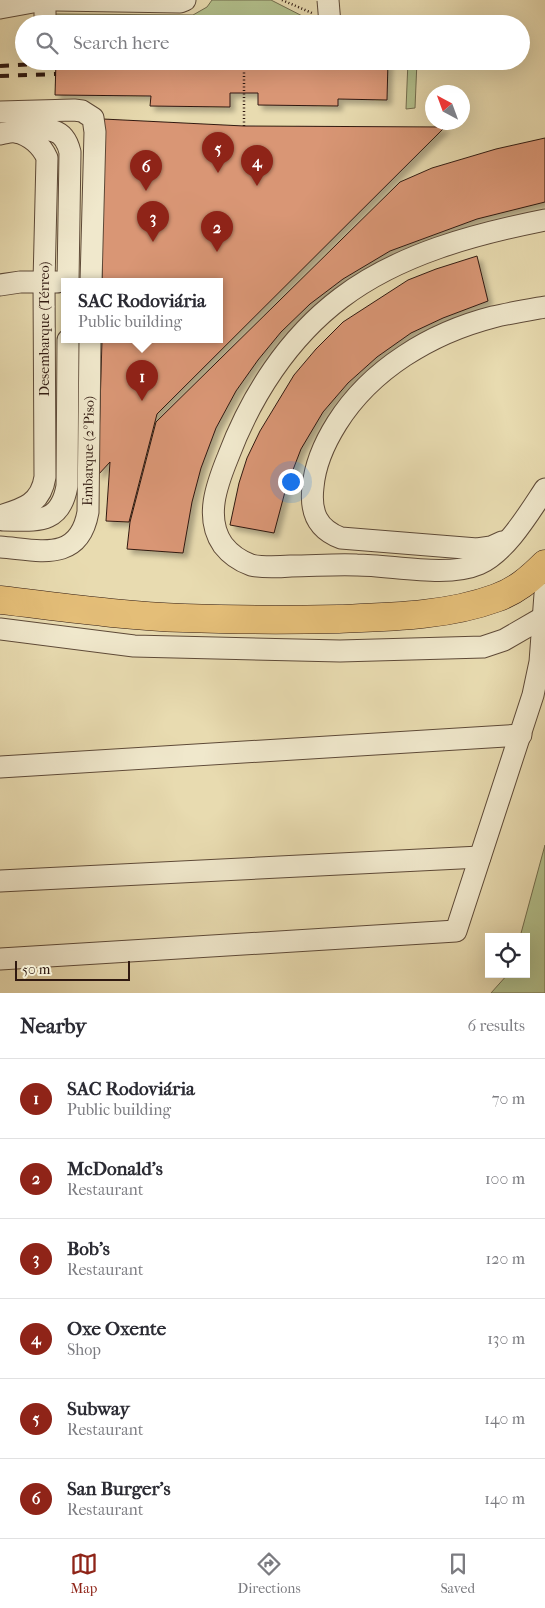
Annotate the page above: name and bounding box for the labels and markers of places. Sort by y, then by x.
pin: 5 [202,132,234,173]
pin: 4 [241,145,273,186]
pin: 6 [130,150,162,191]
pin: 3 [137,201,169,242]
pin: 2 [201,211,233,252]
pin: 1 [126,360,158,401]

